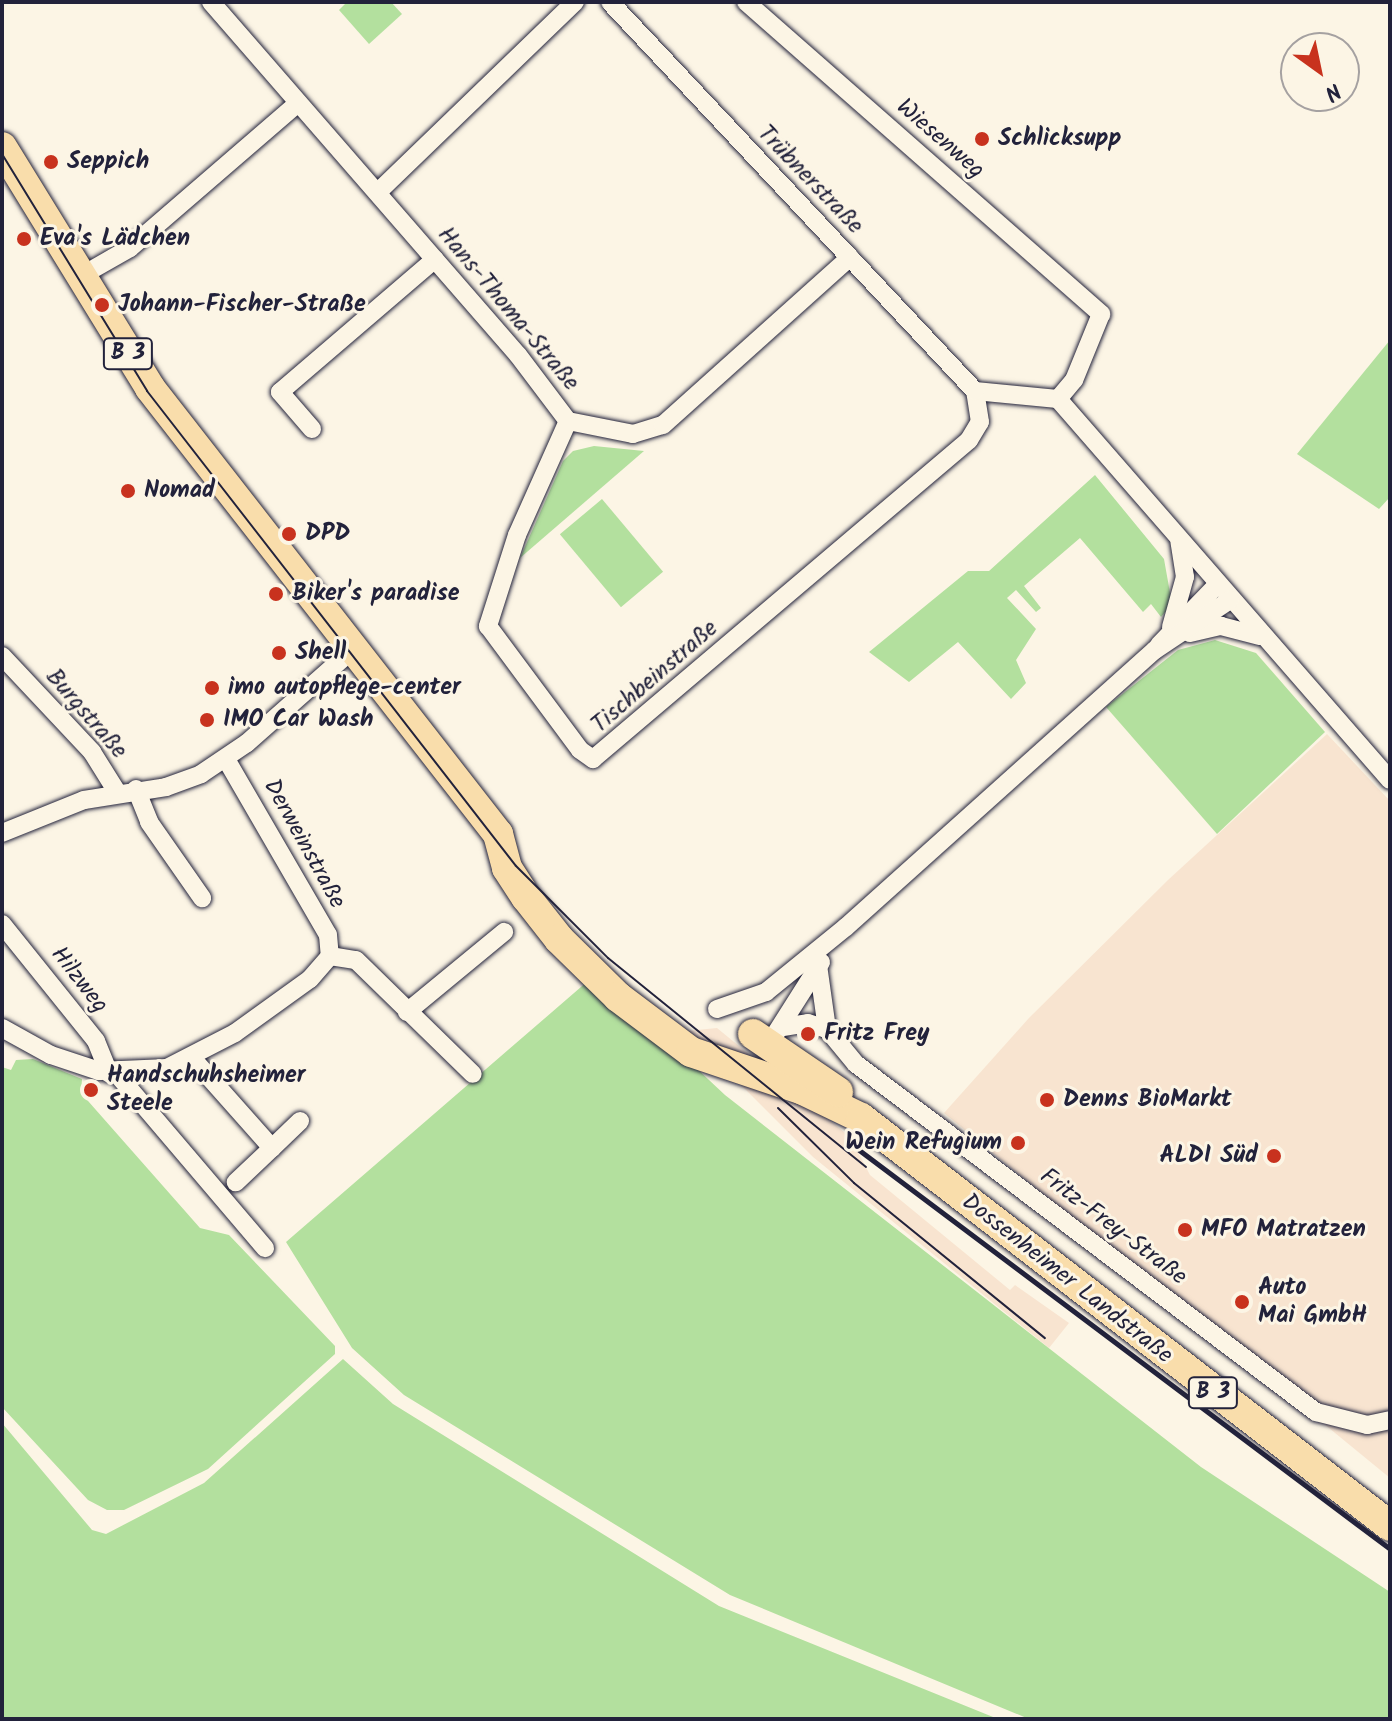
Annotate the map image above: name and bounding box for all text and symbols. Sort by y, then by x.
north arrow [1280,32,1360,112]
text: N [1317,72,1348,109]
street label: Wiesenweg [890,93,990,185]
street label: Trübnerstraße [751,120,869,240]
place label: Schlicksupp [998,125,1121,153]
marker: Schlicksupp [973,130,991,148]
place label: Seppich [67,148,149,176]
marker: Seppich [42,153,60,171]
street label: Hans-Thoma-Straße [431,221,585,397]
place label: Eva's Lädchen [40,225,190,253]
marker: Eva's Lädchen [15,230,33,248]
place label: Johann-Fischer-Straße [118,291,366,319]
marker: Johann-Fischer-Straße [93,296,111,314]
road number: B 3 [102,336,154,372]
place label: Nomad [144,477,215,505]
marker: Nomad [119,482,137,500]
place label: DPD [305,520,350,548]
marker: DPD [280,525,298,543]
place label: Biker's paradise [292,580,459,608]
marker: Biker's paradise [267,585,285,603]
street label: Tischbeinstraße [586,614,724,740]
place label: Shell [295,639,346,667]
marker: Shell [270,644,288,662]
street label: Burgstraße [39,663,133,765]
place label: imo autopflege-center [228,674,461,702]
marker: imo autopflege-center [203,679,221,697]
place label: IMO Car Wash [223,706,373,734]
marker: IMO Car Wash [198,711,216,729]
street label: Derweinstraße [257,774,351,914]
street label: Hilzweg [44,941,114,1019]
place label: Fritz Frey [824,1020,929,1048]
marker: Fritz Frey [799,1025,817,1043]
place label: Handschuhsheimer Steele [107,1062,305,1118]
marker: Handschuhsheimer Steele [82,1081,100,1099]
place label: Denns BioMarkt [1063,1086,1232,1114]
marker: Denns BioMarkt [1038,1091,1056,1109]
place label: Wein Refugium [845,1129,1002,1157]
marker: Wein Refugium [1009,1134,1027,1152]
place label: ALDI Süd [1159,1142,1258,1170]
marker: ALDI Süd [1265,1147,1283,1165]
street label: Fritz-Frey-Straße [1034,1162,1192,1292]
street label: Dossenheimer Landstraße [956,1188,1178,1370]
place label: MFO Matratzen [1201,1216,1366,1244]
marker: MFO Matratzen [1176,1221,1194,1239]
place label: Auto Mai GmbH [1258,1274,1367,1330]
marker: Auto Mai GmbH [1233,1293,1251,1311]
road number: B 3 [1187,1375,1239,1411]

